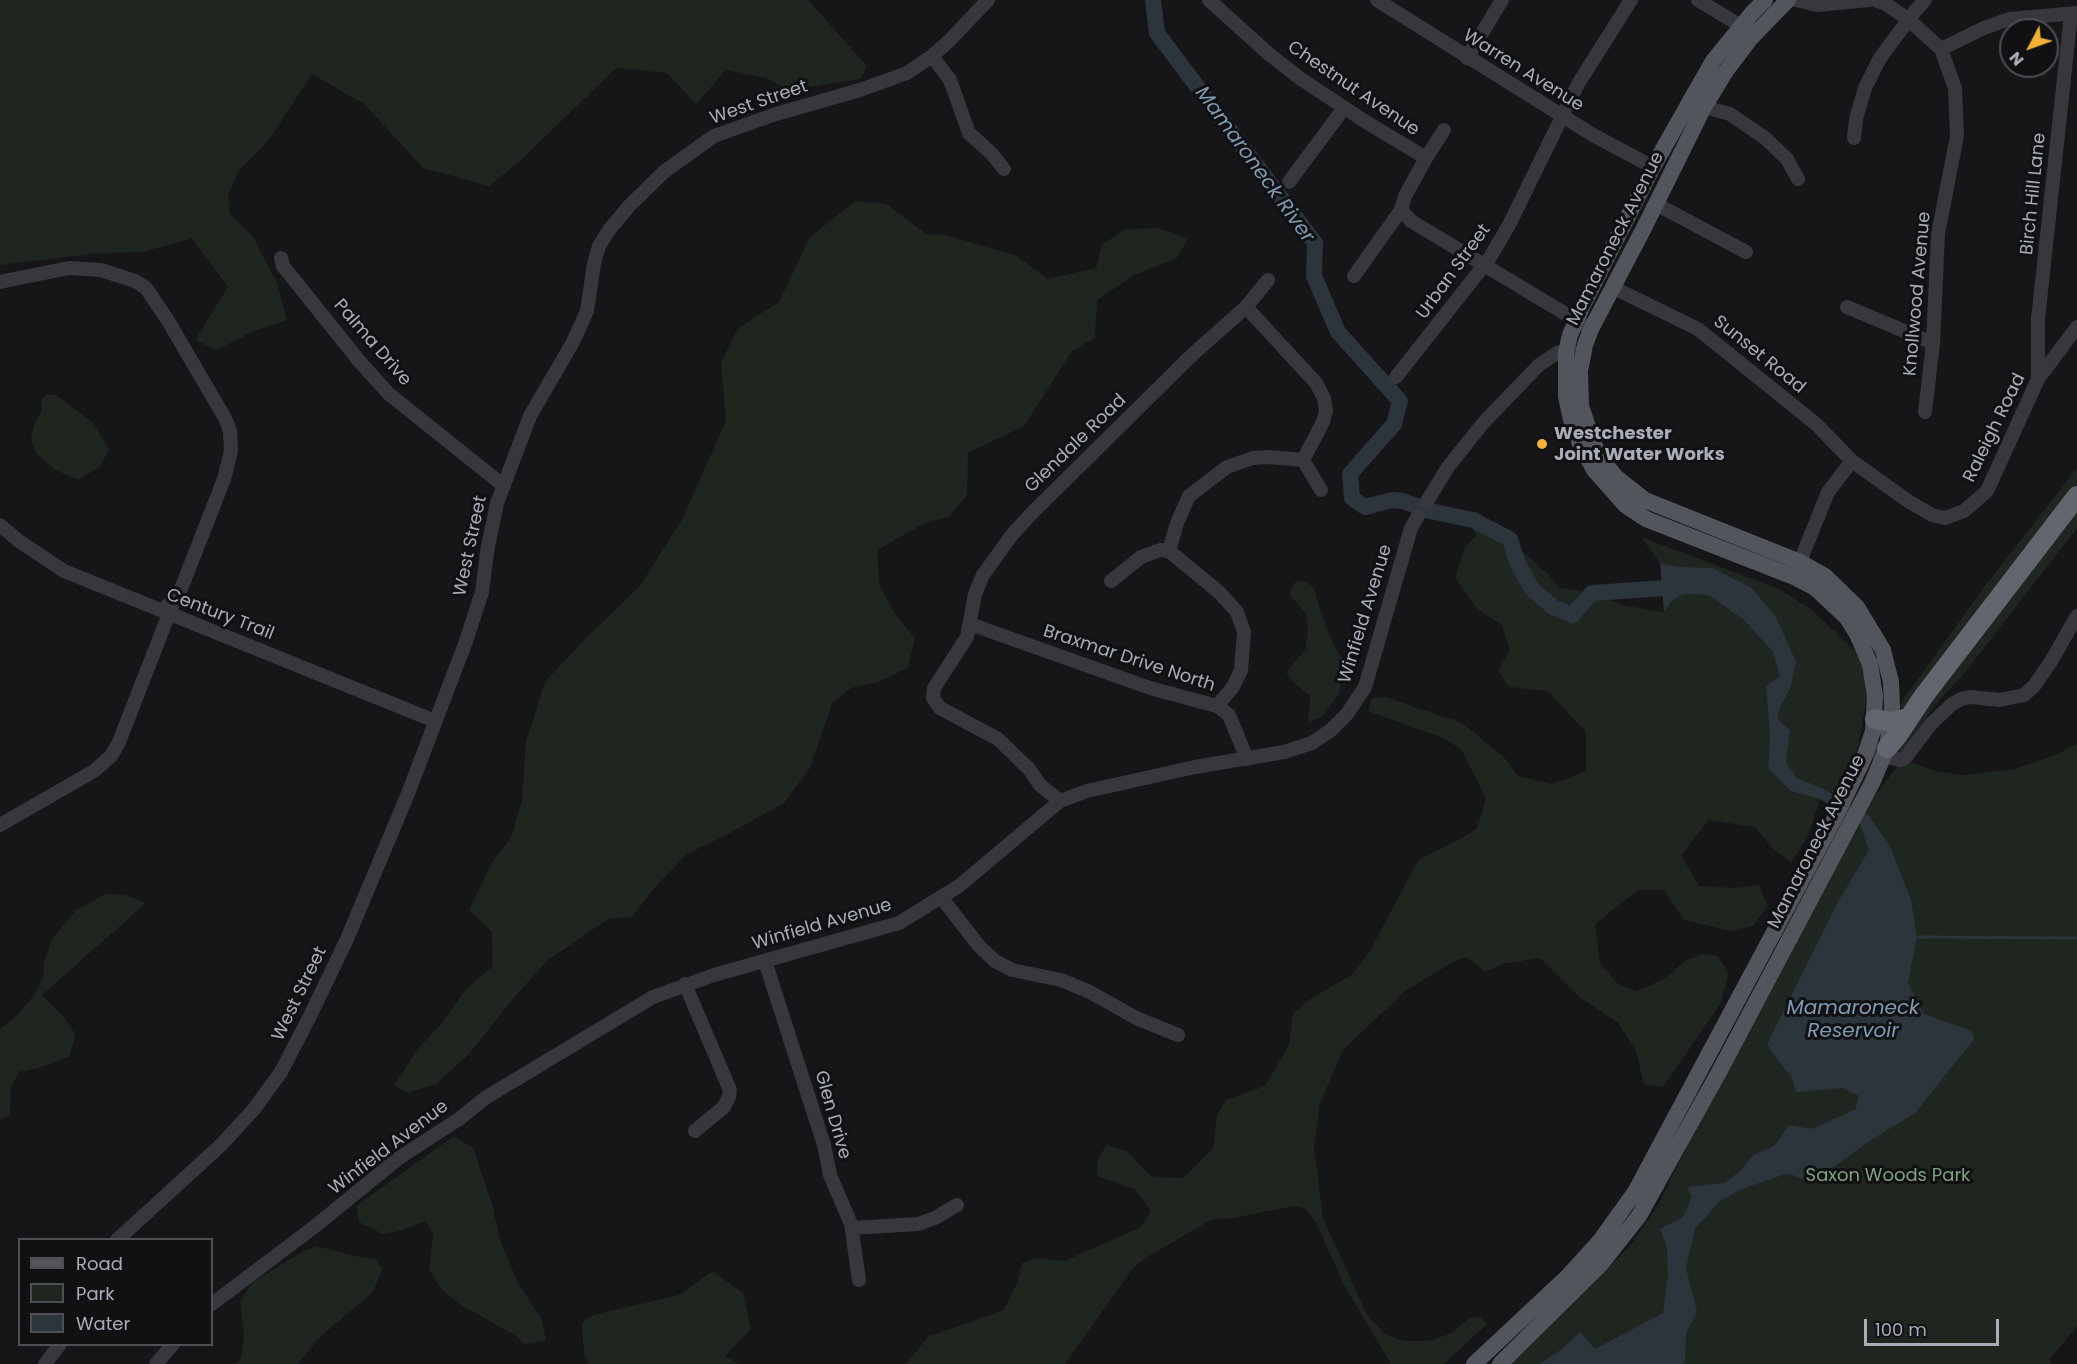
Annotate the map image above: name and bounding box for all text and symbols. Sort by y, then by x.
north arrow [1999,18,2059,78]
street label: Warren Avenue [1459,25,1587,117]
street label: Chestnut Avenue [1283,37,1423,141]
text: N [2004,47,2029,71]
street label: West Street [707,76,811,130]
water label: Mamaroneck River [1189,82,1319,248]
street label: Birch Hill Lane [2017,132,2051,256]
street label: Mamaroneck Avenue [1563,149,1669,329]
street label: Knollwood Avenue [1900,211,1936,377]
street label: Urban Street [1412,220,1496,324]
street label: Palma Drive [329,295,415,391]
street label: Sunset Road [1709,311,1809,399]
street label: Raleigh Road [1959,370,2031,486]
street label: Glendale Road [1021,390,1131,498]
place label: Westchester Joint Water Works [1554,423,1725,466]
marker: Westchester Joint Water Works [1535,437,1549,451]
street label: West Street [450,494,492,598]
street label: Winfield Avenue [1335,542,1397,686]
street label: Century Trail [163,585,277,645]
street label: Braxmar Drive North [1040,621,1218,697]
street label: Mamaroneck Avenue [1764,752,1870,932]
street label: Winfield Avenue [750,895,894,955]
street label: West Street [268,943,332,1045]
water label: Mamaroneck Reservoir [1787,997,1919,1044]
street label: Glen Drive [809,1068,855,1162]
street label: Winfield Avenue [325,1096,453,1200]
park label: Saxon Woods Park [1806,1165,1970,1187]
legend [18,1238,213,1346]
text: Road [76,1251,123,1276]
text: Park [76,1281,115,1306]
scale bar [1867,1307,2002,1345]
text: Water [76,1311,130,1336]
text: 100 m [1875,1317,1927,1342]

